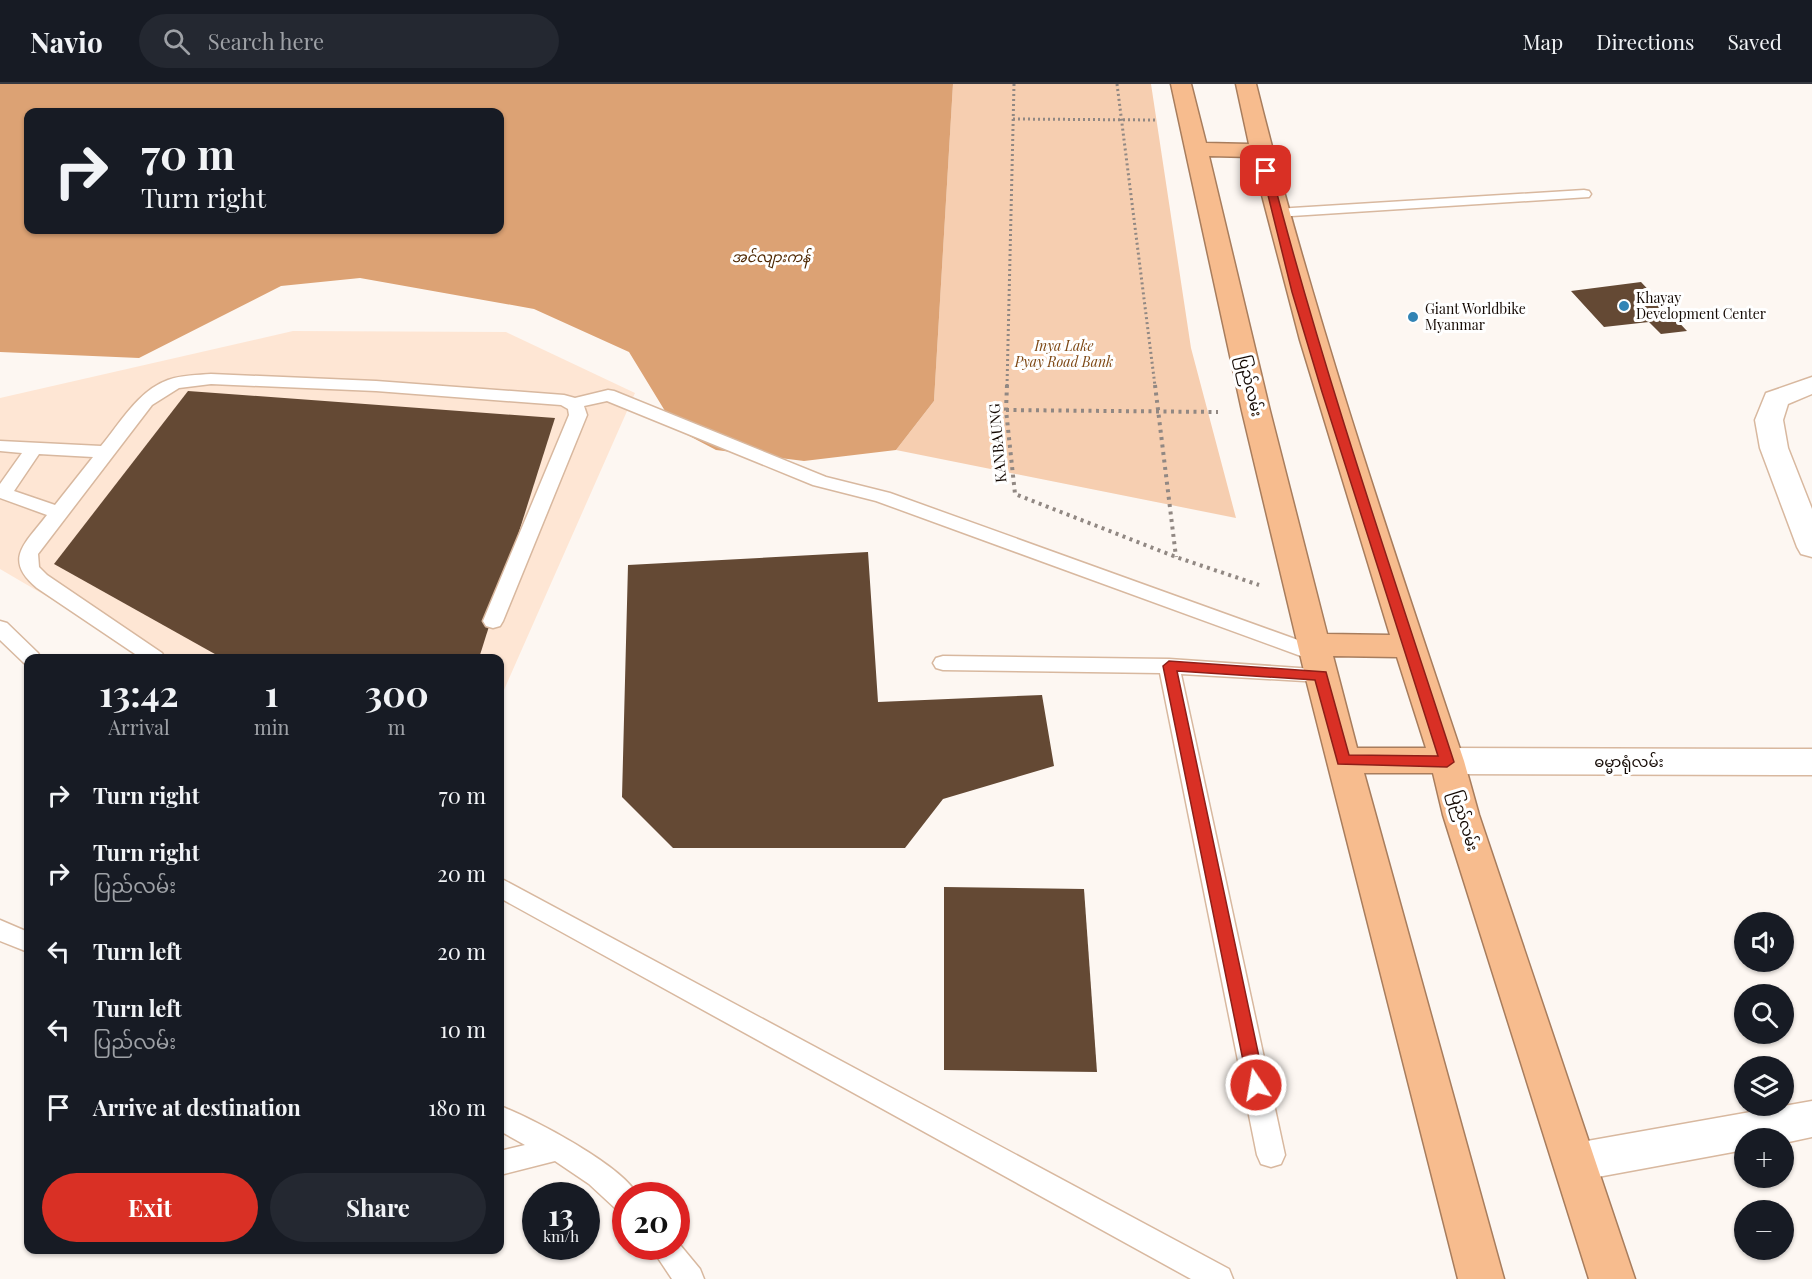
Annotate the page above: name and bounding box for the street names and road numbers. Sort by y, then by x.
street label: ပြည်လမ်း [1231,353,1268,419]
street label: KANBAUNG [984,402,1010,484]
street label: ဓမ္မာရုံလမ်း [1594,751,1664,774]
street label: ပြည်လမ်း [1443,788,1484,854]

